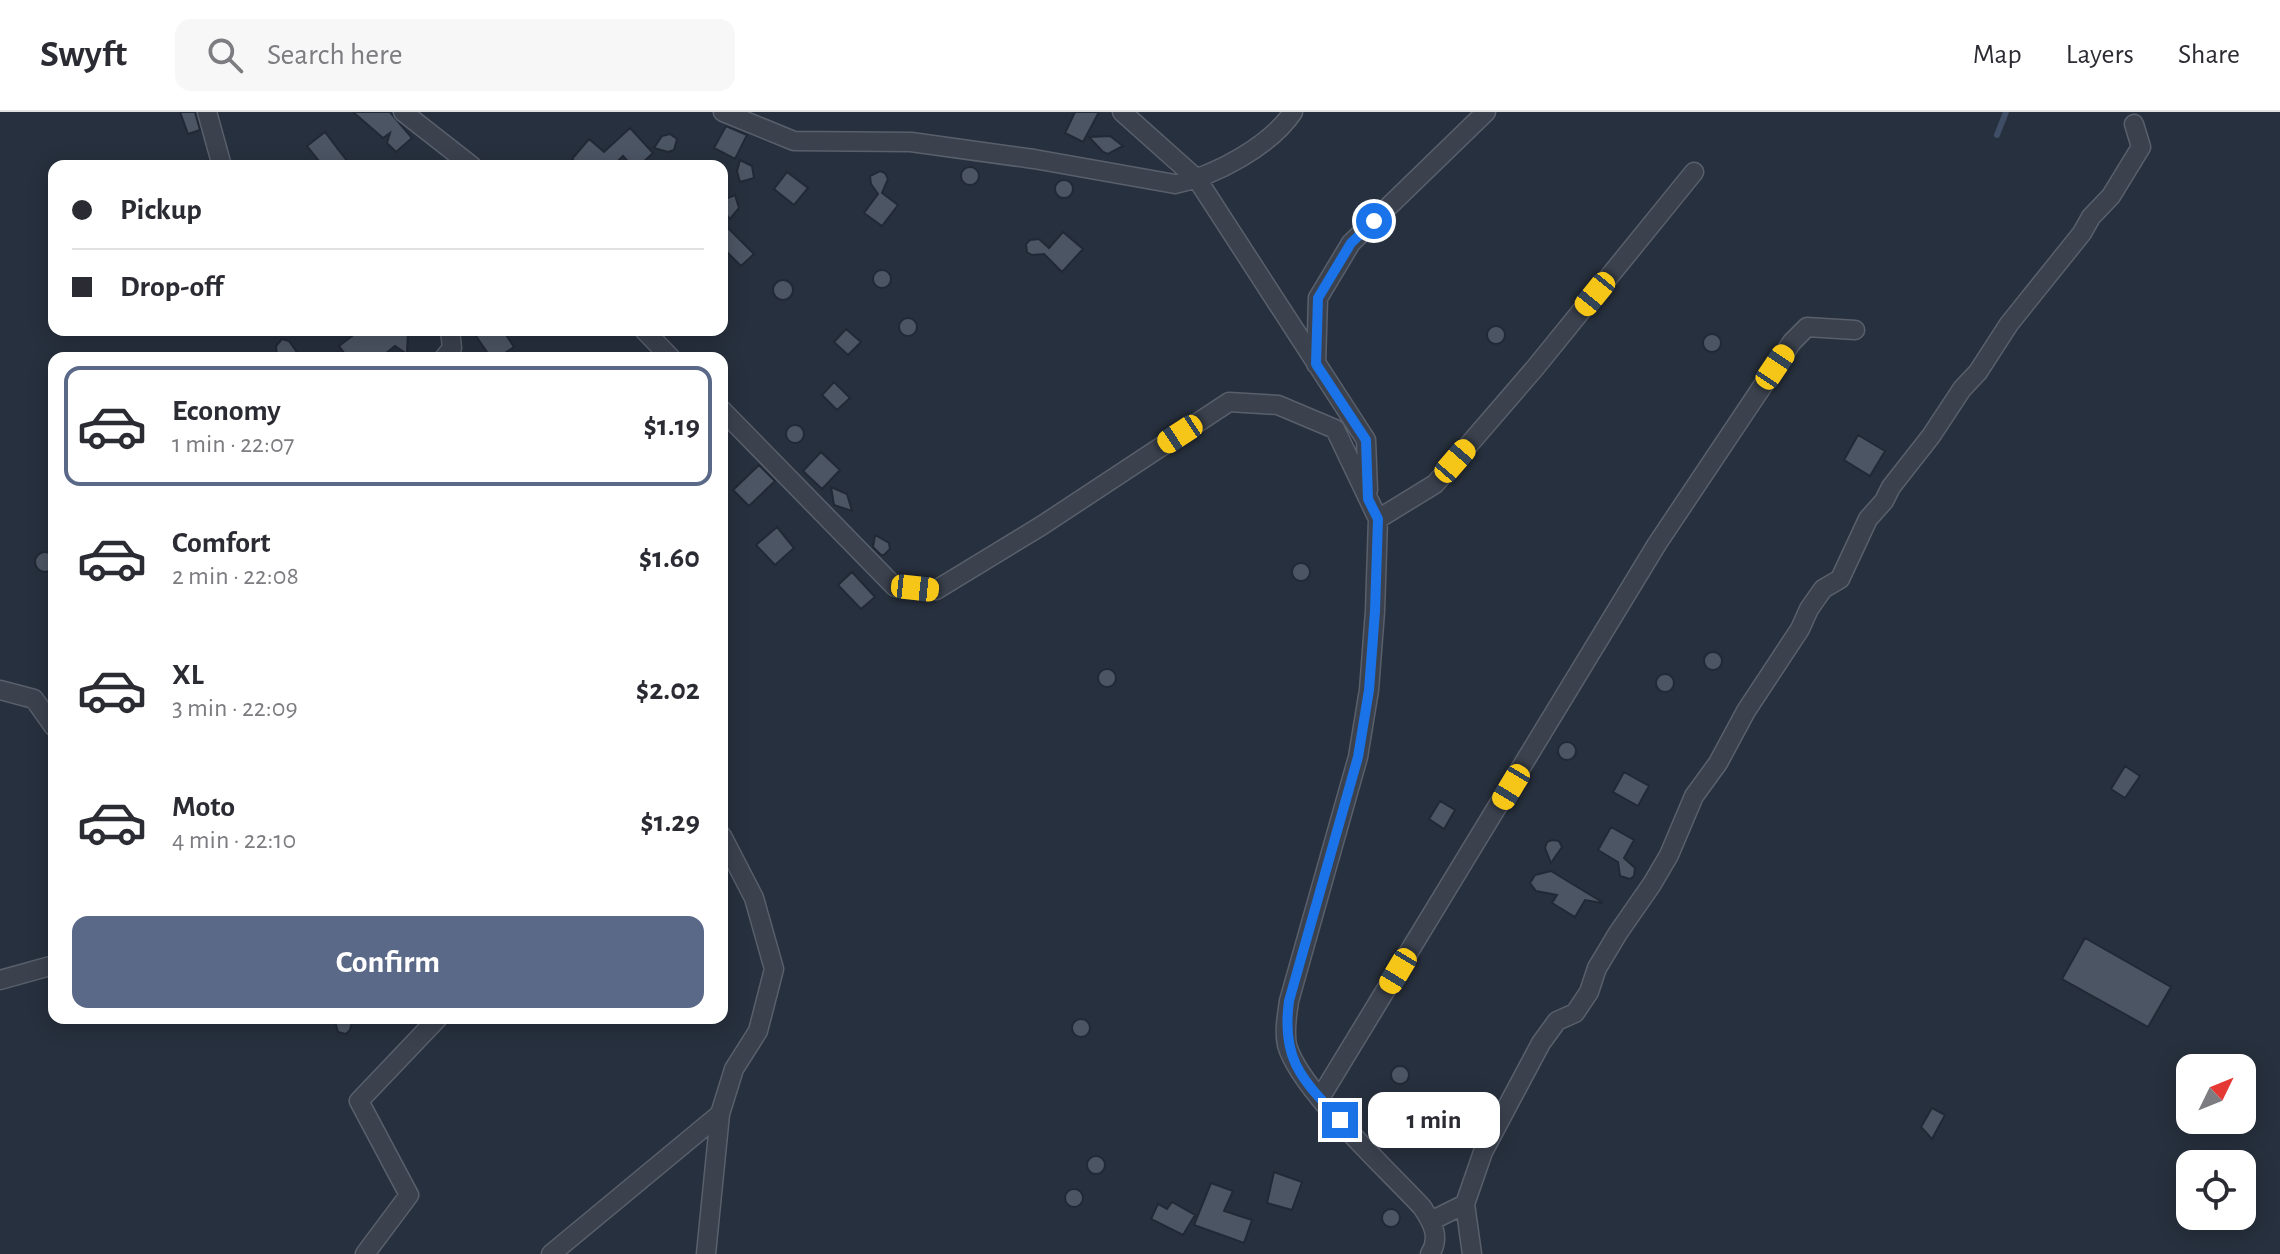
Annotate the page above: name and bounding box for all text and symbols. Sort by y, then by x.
search box [175,19,735,91]
icon: search [203,33,247,77]
text: Swyft [40,36,127,74]
text: Search here [267,40,403,70]
text: Map [1973,41,2022,69]
text: Layers [2066,41,2134,69]
text: Share [2178,41,2240,69]
text: Pickup [120,195,202,225]
route start [1356,203,1392,239]
car [1571,268,1619,320]
text: Drop-off [120,272,223,302]
car [1752,340,1798,394]
icon: car [76,390,148,462]
text: Economy [172,396,281,426]
text: $1.19 [644,411,700,441]
car [1153,411,1207,457]
text: 1 min · 22:07 [172,431,294,457]
car [1430,435,1480,487]
icon: car [76,522,148,594]
text: Comfort [172,528,271,558]
text: $1.60 [639,543,700,573]
text: 2 min · 22:08 [172,563,299,589]
car [890,574,940,602]
icon: car [76,654,148,726]
text: XL [172,660,204,690]
text: $2.02 [636,675,700,705]
text: 3 min · 22:09 [172,695,298,721]
car [1488,760,1534,814]
icon: car [76,786,148,858]
text: Moto [172,792,235,822]
text: $1.29 [640,807,700,837]
text: 4 min · 22:10 [172,827,296,853]
button: Confirm [72,916,704,1008]
car [1375,944,1421,998]
north arrow [2176,1054,2256,1134]
map controls [2176,1054,2256,1230]
callout: 1 min [1368,1092,1500,1148]
route end [1322,1102,1358,1138]
text: 1 min [1407,1107,1461,1133]
button: locate [2176,1150,2256,1230]

